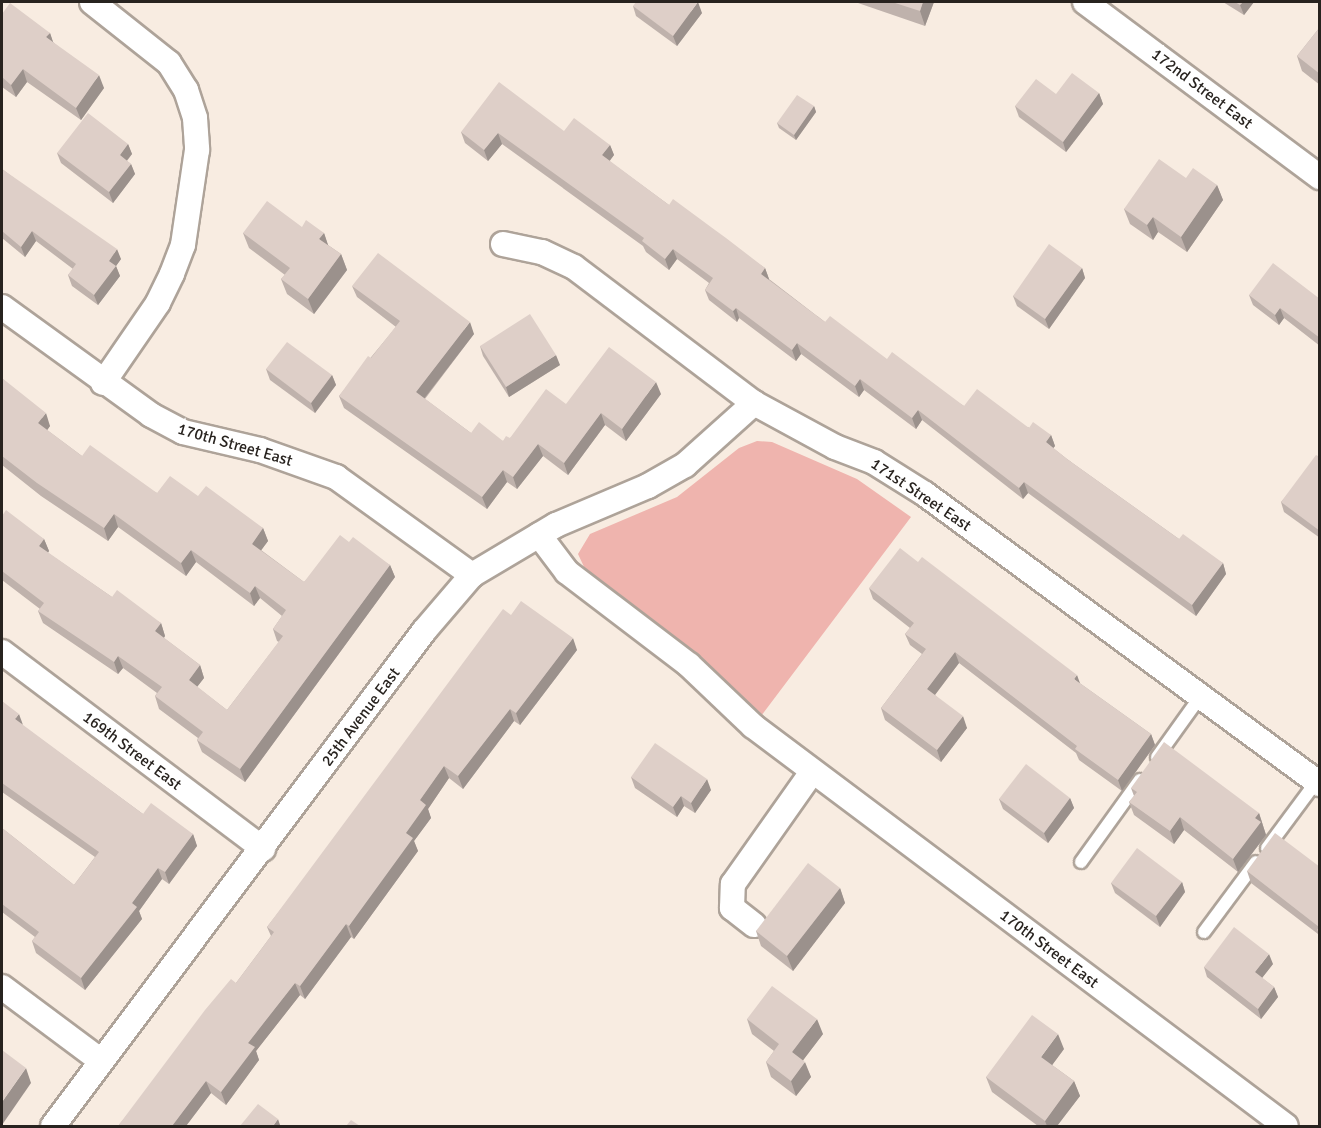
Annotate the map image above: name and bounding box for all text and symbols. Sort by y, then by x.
street label: 172nd Street East [1148,45,1256,133]
street label: 170th Street East [175,419,295,471]
street label: 171st Street East [867,454,975,536]
street label: 25th Avenue East [318,664,404,770]
street label: 169th Street East [79,708,185,794]
street label: 170th Street East [996,906,1102,992]

